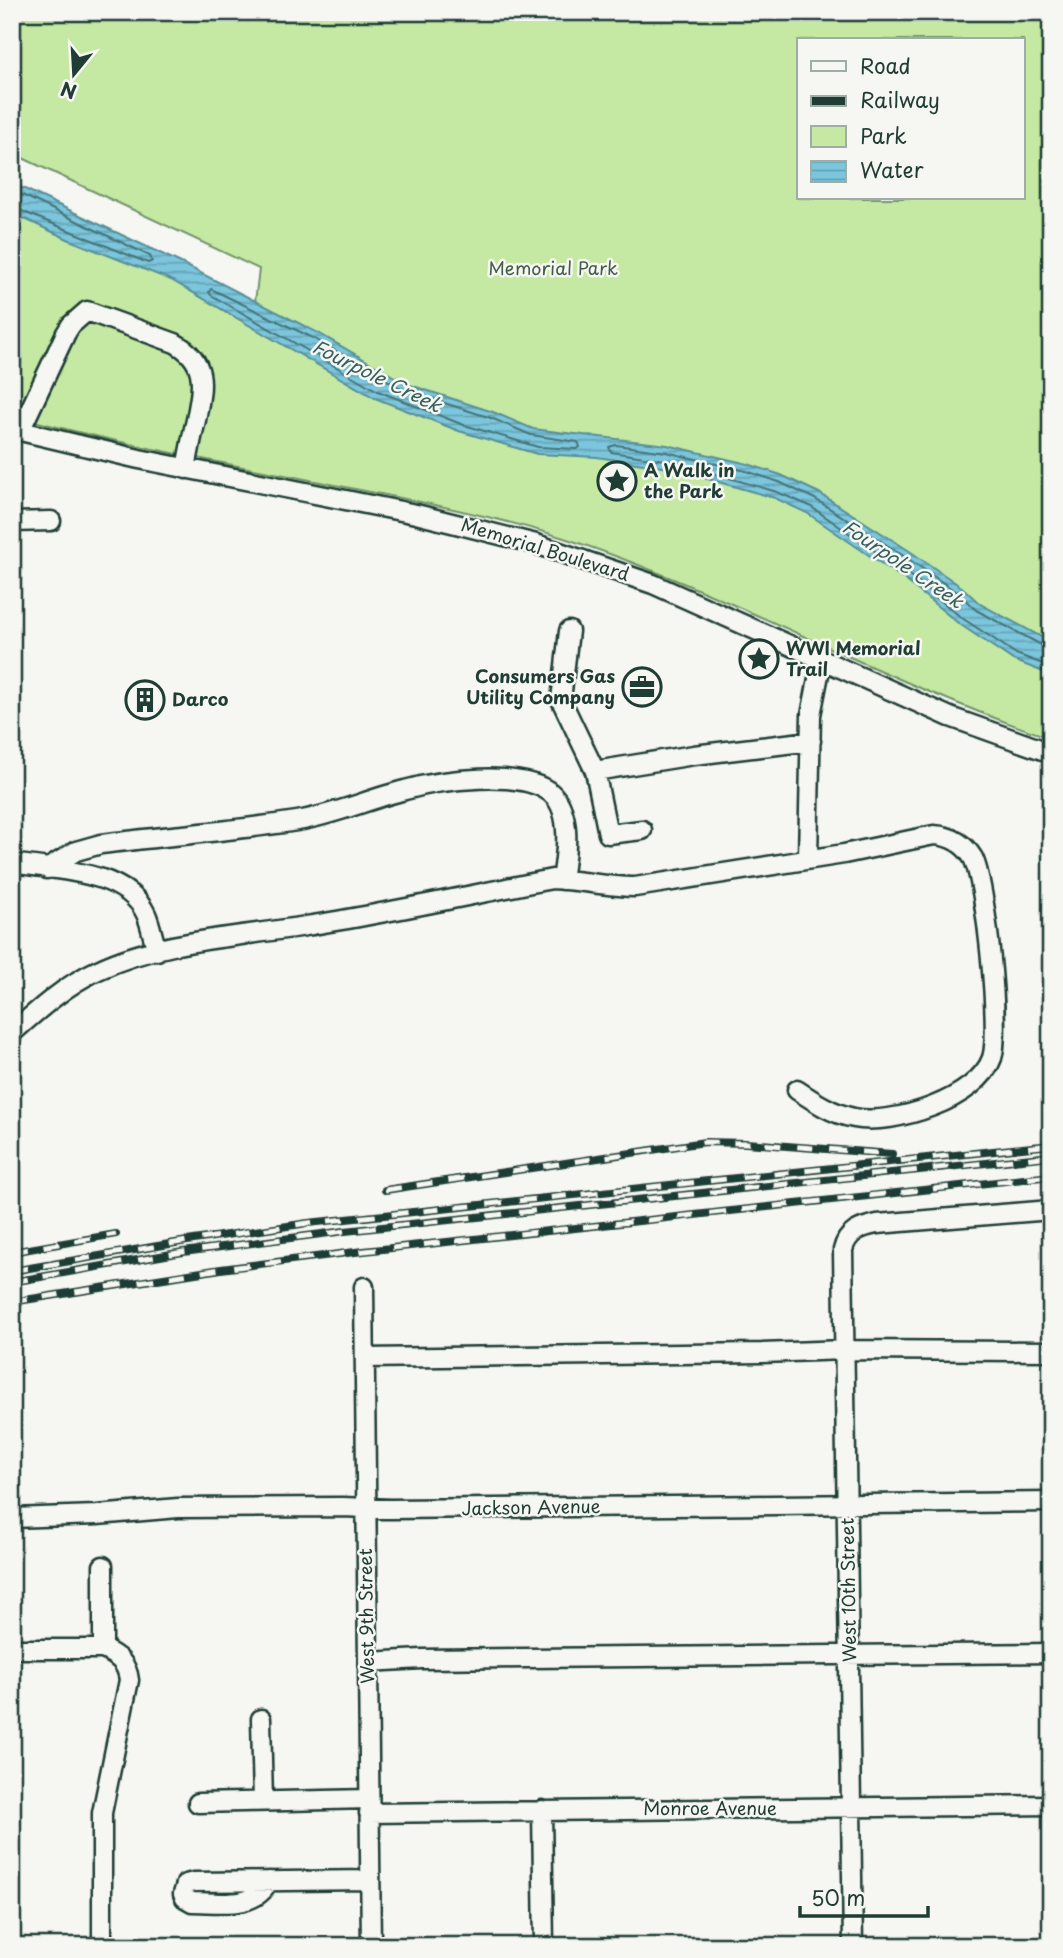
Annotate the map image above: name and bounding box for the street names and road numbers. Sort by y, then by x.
street label: Memorial Boulevard [458,510,633,587]
street label: Jackson Avenue [461,1492,601,1521]
street label: West 10th Street [833,1518,862,1662]
street label: West 9th Street [351,1548,380,1684]
street label: Monroe Avenue [643,1794,777,1821]

